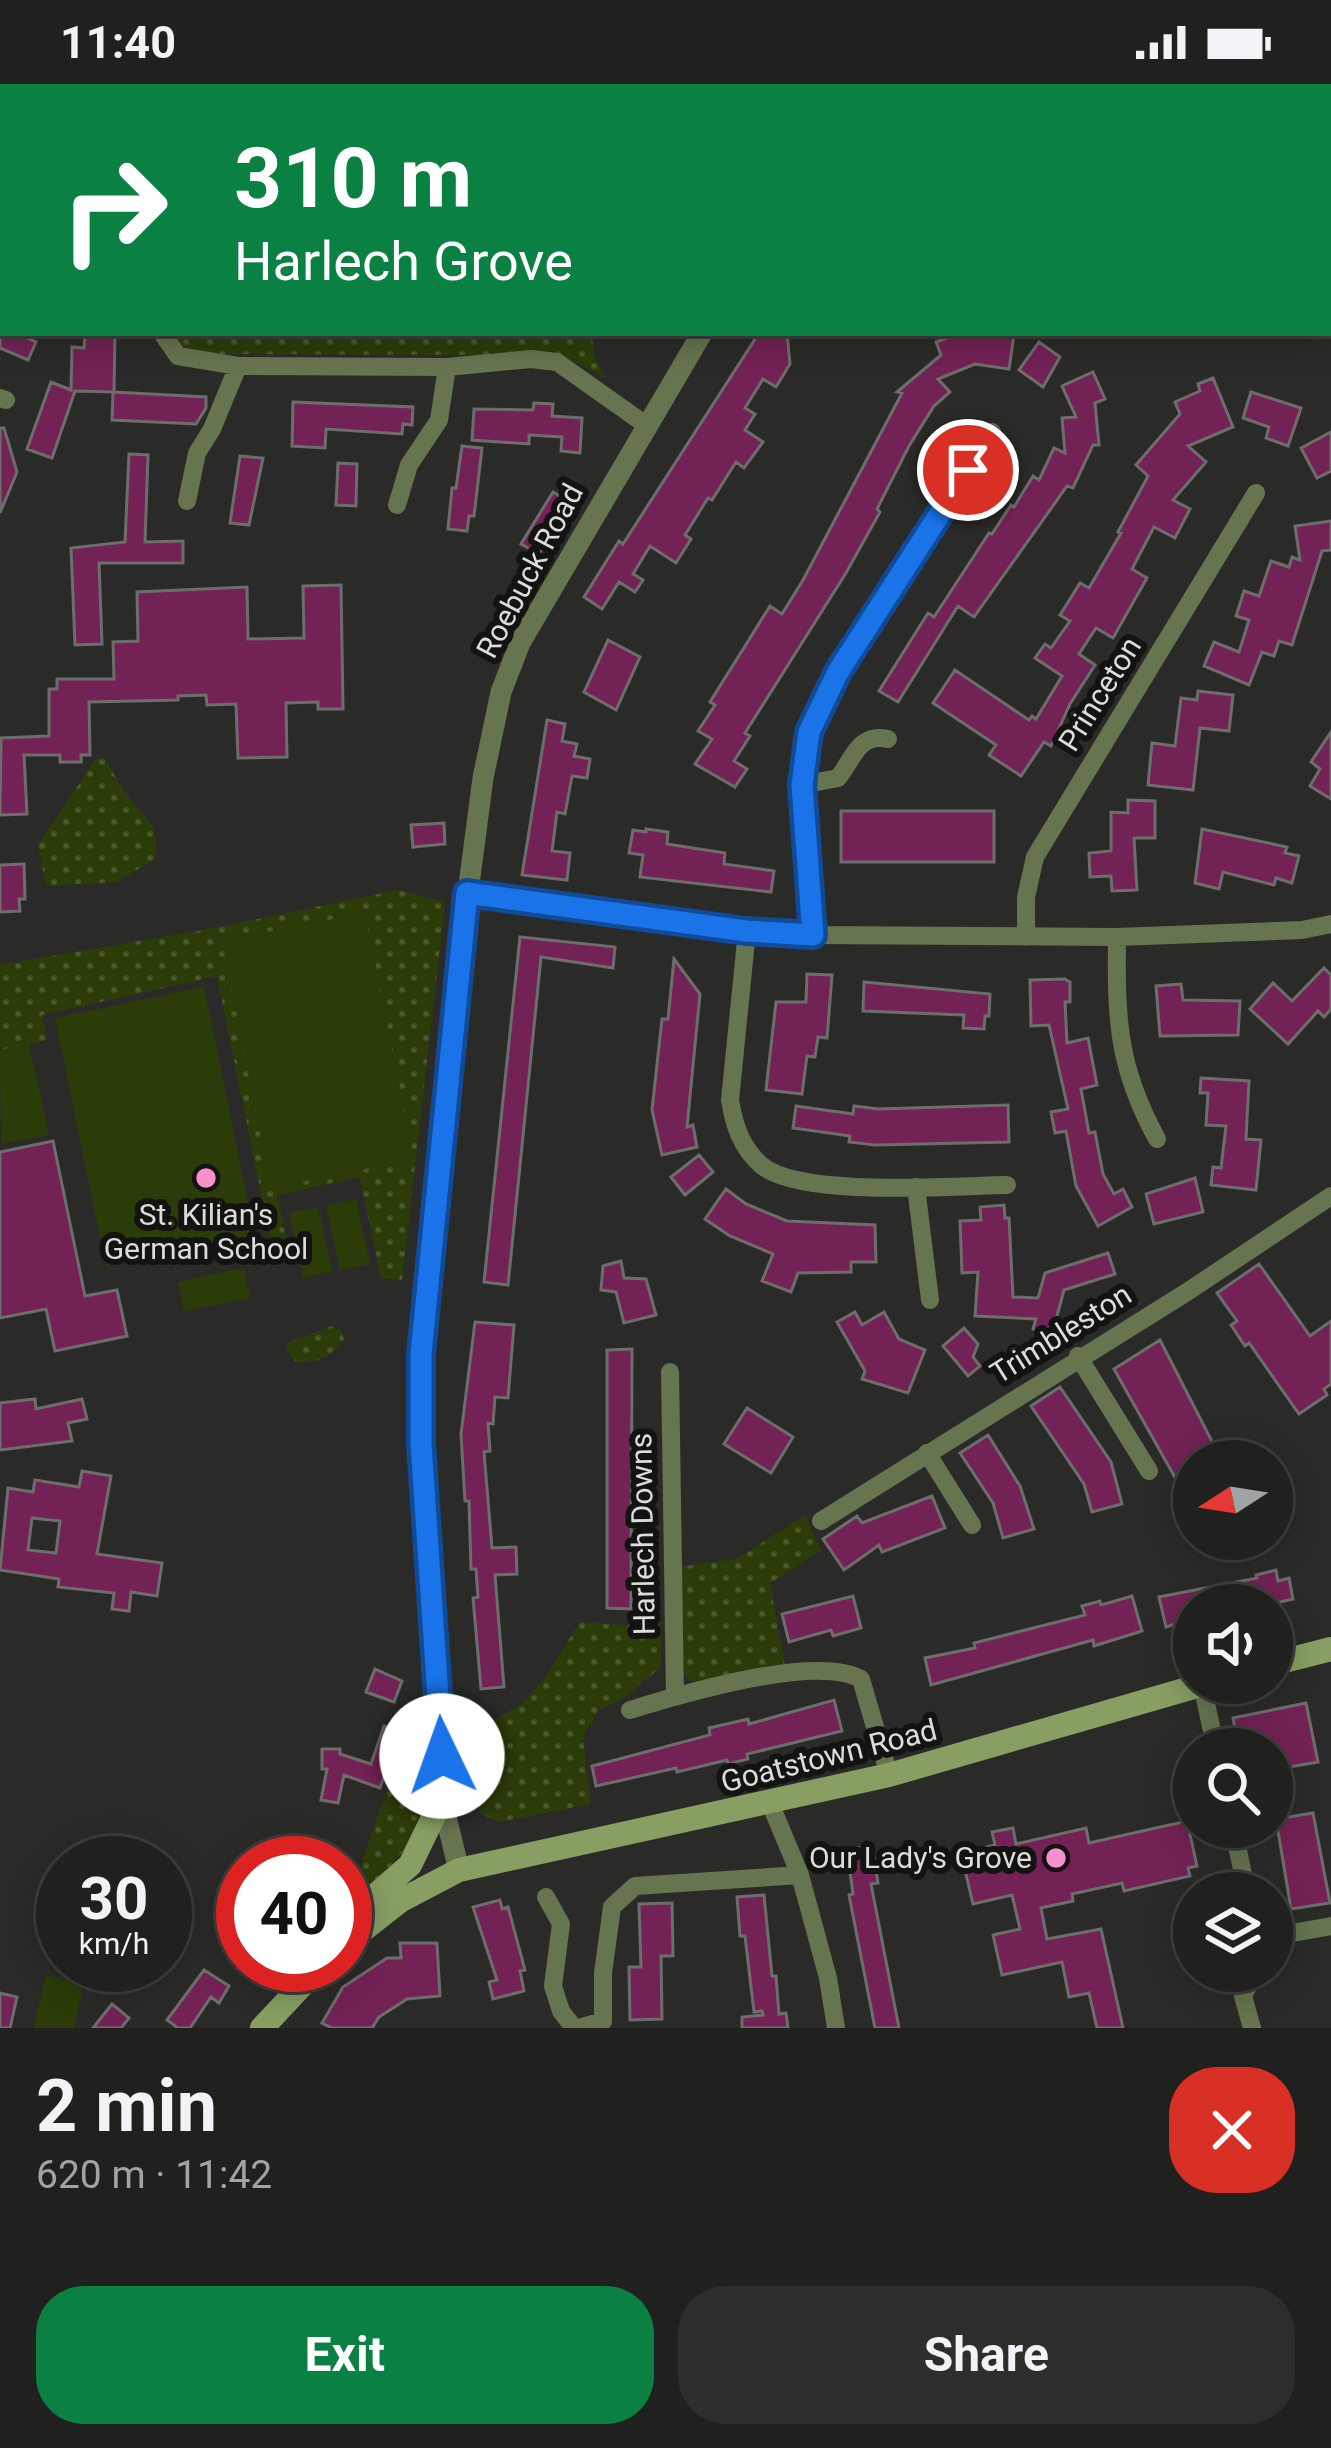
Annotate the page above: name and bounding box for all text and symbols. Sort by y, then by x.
text: 11:40 [60,16,176,69]
text: 310 m [234,129,472,228]
icon: right [36,132,192,288]
text: Harlech Grove [234,230,573,293]
pin [917,419,1019,521]
icon: arrive [935,437,1001,503]
street label: Roebuck Road [469,478,590,664]
street label: Princeton [1051,630,1148,757]
marker: St. Kilian's German School [193,1165,219,1191]
place label: St. Kilian's German School [104,1197,308,1266]
street label: Trimbleston [984,1277,1138,1391]
street label: Harlech Downs [623,1433,662,1635]
north arrow [1173,1440,1293,1560]
map controls [1173,1440,1293,1992]
button: sound [1173,1584,1293,1704]
position arrow [379,1693,505,1819]
street label: Goatstown Road [717,1712,940,1799]
button: search [1173,1728,1293,1848]
speed limit sign: 40 [216,1836,372,1992]
place label: Our Lady's Grove [809,1840,1032,1875]
marker: Our Lady's Grove [1043,1845,1069,1871]
text: 30 [80,1863,148,1934]
button: layers [1173,1872,1293,1992]
text: km/h [79,1926,149,1961]
text: 2 min [36,2064,217,2149]
button: close [1169,2067,1295,2193]
text: 620 m · 11:42 [36,2152,272,2198]
button: Exit [36,2286,654,2424]
button: Share [678,2286,1295,2424]

